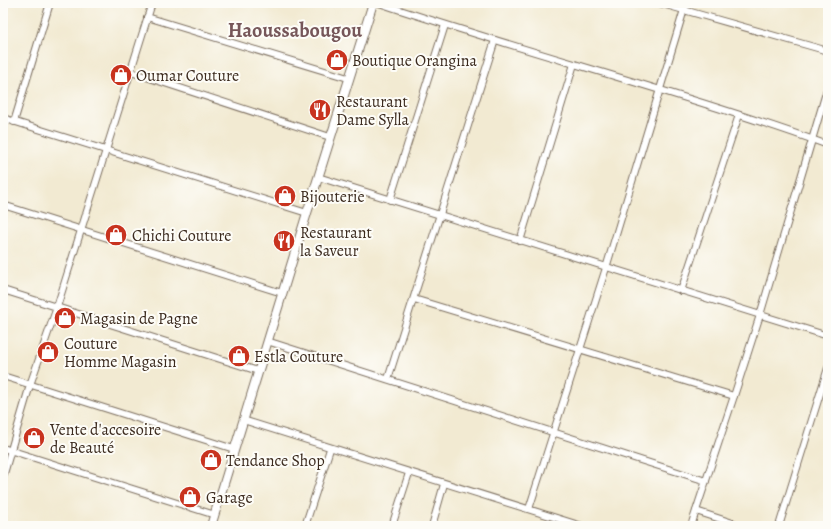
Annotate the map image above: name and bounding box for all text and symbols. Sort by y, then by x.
district label: Haoussabougou [228,17,362,44]
shop icon: Boutique Orangina [324,47,350,73]
place label: Boutique Orangina [352,50,478,72]
shop icon: Oumar Couture [108,62,134,88]
place label: Oumar Couture [136,65,239,87]
place label: Restaurant Dame Sylla [336,91,409,131]
restaurant icon: Restaurant Dame Sylla [307,97,333,123]
shop icon: Bijouterie [272,183,298,209]
place label: Bijouterie [300,186,365,208]
shop icon: Chichi Couture [103,222,129,248]
place label: Restaurant la Saveur [300,222,372,262]
place label: Chichi Couture [132,225,231,247]
restaurant icon: Restaurant la Saveur [271,228,297,254]
shop icon: Magasin de Pagne [52,305,78,331]
place label: Magasin de Pagne [80,308,198,330]
place label: Couture Homme Magasin [64,333,177,373]
shop icon: Couture Homme Magasin [35,339,61,365]
shop icon: Estla Couture [226,343,252,369]
place label: Estla Couture [254,346,343,368]
place label: Vente d'accesoire de Beauté [49,419,161,459]
shop icon: Vente d'accesoire de Beauté [21,425,47,451]
shop icon: Tendance Shop [198,447,224,473]
place label: Tendance Shop [226,450,325,472]
shop icon: Garage [177,484,203,510]
place label: Garage [206,487,253,509]

